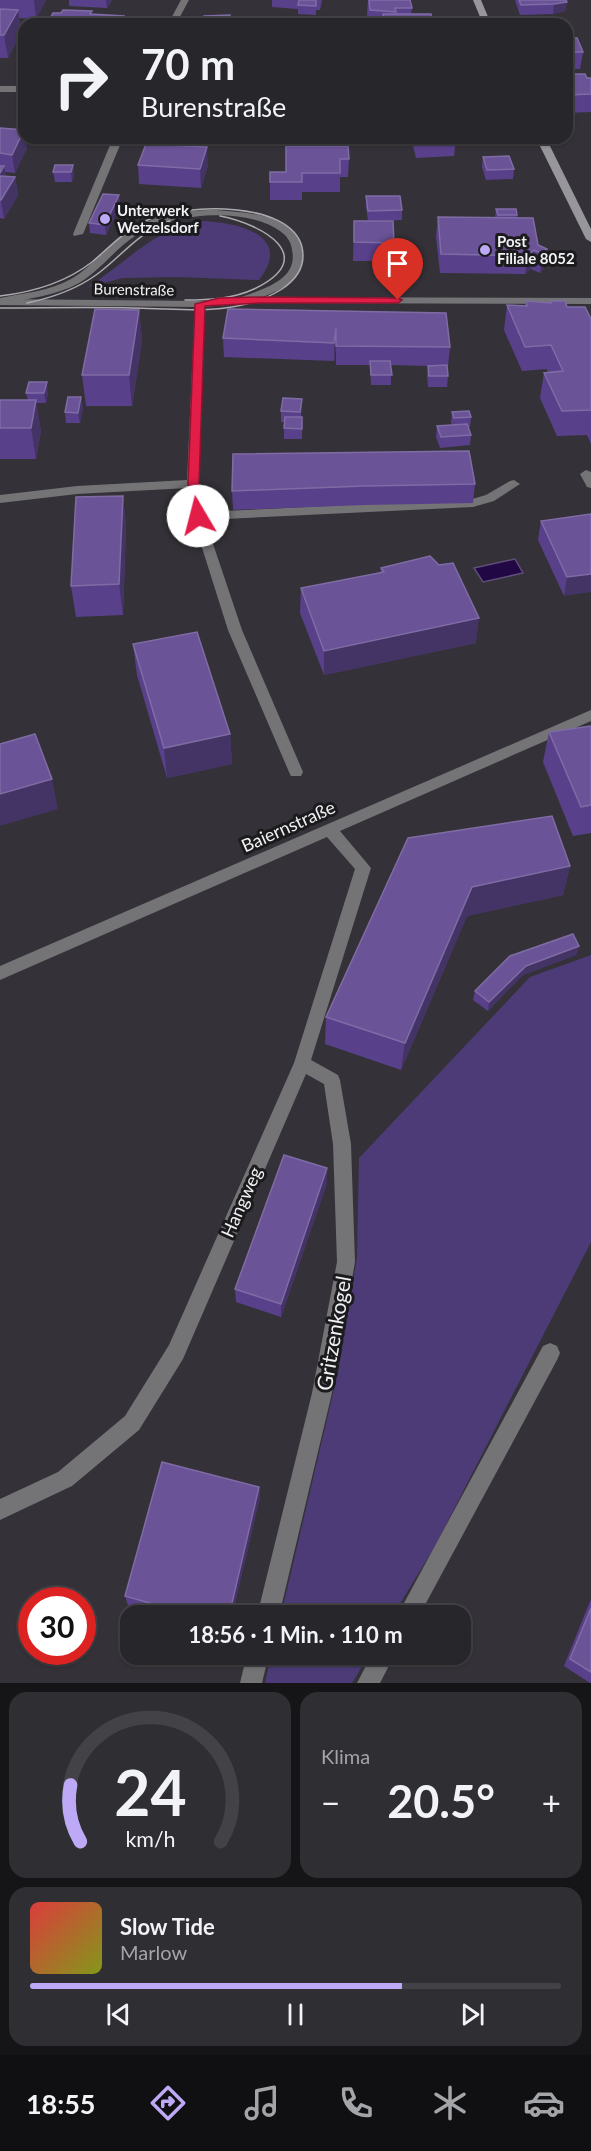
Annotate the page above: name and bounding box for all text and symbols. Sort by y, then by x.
text: 70 m [141,39,235,89]
icon: right [42,42,120,120]
text: Burenstraße [141,90,286,123]
place label: Unterwerk Wetzelsdorf [117,201,199,236]
marker: Unterwerk Wetzelsdorf [98,212,112,226]
place label: Post Filiale 8052 [497,232,575,267]
pin [372,238,423,300]
marker: Post Filiale 8052 [478,243,492,257]
icon: arrive [381,247,414,280]
street label: Burenstraße [94,279,175,299]
position arrow [166,484,230,548]
street label: Baiernstraße [238,796,338,856]
street label: Hangweg [216,1163,266,1241]
street label: Gritzenkogel [311,1274,355,1392]
speed limit sign: 30 [18,1587,96,1665]
text: 18:56 · 1 Min. · 110 m [188,1621,403,1648]
text: Klima [321,1744,370,1768]
text: 24 [114,1754,186,1829]
text: 20.5° [387,1774,495,1828]
text: − [321,1782,340,1822]
text: + [542,1782,561,1822]
text: km/h [125,1826,175,1852]
text: Slow Tide [120,1913,215,1940]
text: Marlow [120,1940,187,1964]
icon: previous [102,1998,135,2031]
icon: pause [279,1998,312,2031]
icon: next [456,1998,489,2031]
icon: directions [147,2082,189,2124]
icon: music [241,2082,283,2124]
icon: phone [335,2082,377,2124]
icon: climate [429,2082,471,2124]
icon: car [523,2082,565,2124]
text: 18:55 [26,2087,96,2120]

